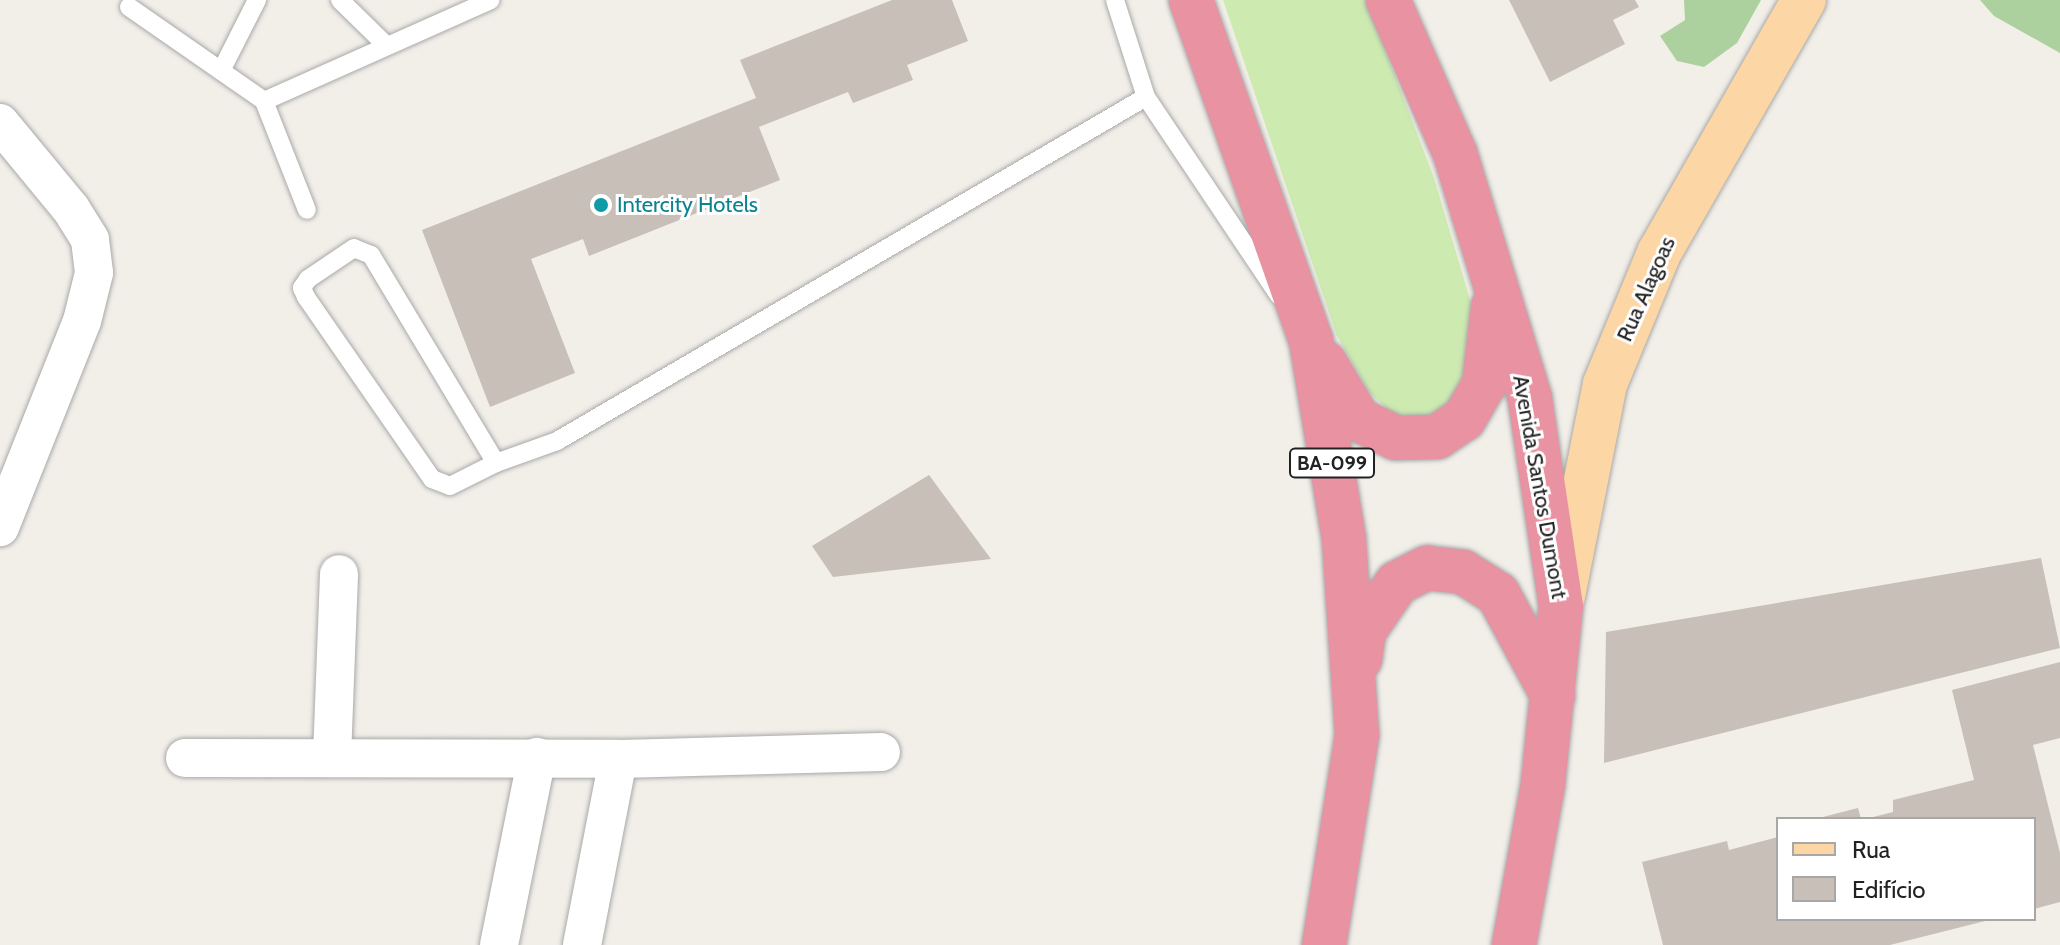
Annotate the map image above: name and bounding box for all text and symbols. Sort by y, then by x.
place label: Intercity Hotels [617,192,758,218]
marker: Intercity Hotels [592,196,610,214]
street label: Rua Alagoas [1611,233,1681,345]
street label: Avenida Santos Dumont [1507,373,1573,601]
road number: BA-099 [1288,447,1376,479]
legend [1776,817,2036,921]
text: Rua [1852,835,1890,864]
text: Edifício [1852,875,1926,904]

